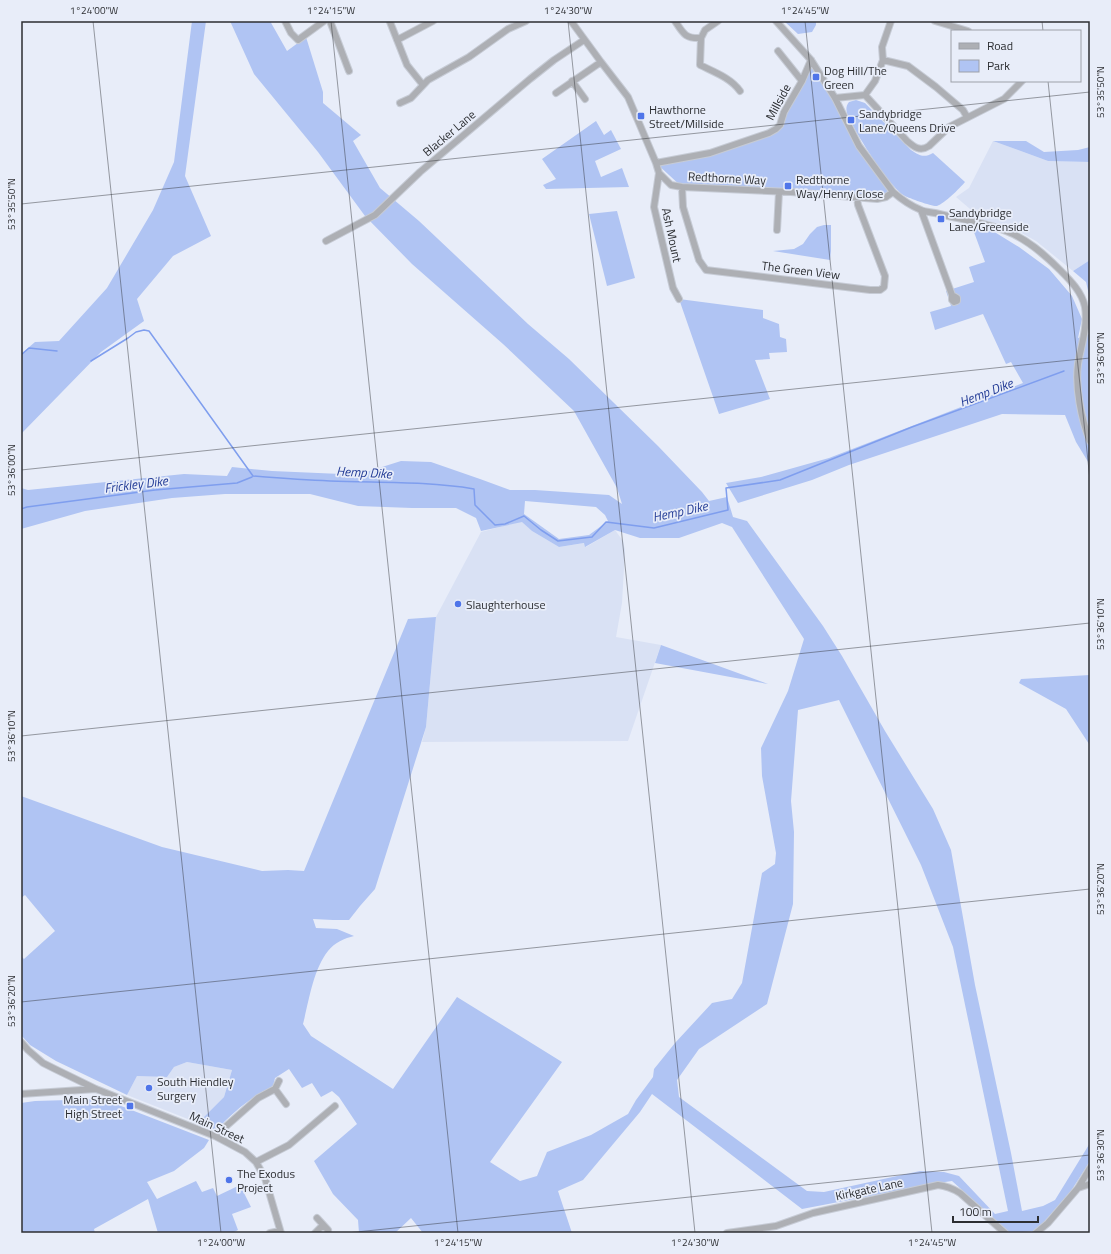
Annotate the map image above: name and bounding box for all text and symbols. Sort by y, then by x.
text: 1°24'00"W [70,3,118,18]
text: 1°24'15"W [307,3,355,18]
text: 1°24'30"W [544,3,592,18]
text: 1°24'45"W [781,3,829,18]
legend [951,30,1081,82]
text: Road [987,36,1013,55]
text: Park [987,56,1010,75]
place label: Dog Hill/The Green [824,61,887,94]
text: 53°35'50"N [1093,66,1108,118]
marker: Dog Hill/The Green [811,72,821,82]
street label: Millside [760,80,796,124]
place label: Hawthorne Street/Millside [649,100,724,133]
place label: Sandybridge Lane/Queens Drive [859,104,955,137]
street label: Blacker Lane [418,105,480,161]
marker: Hawthorne Street/Millside [636,111,646,121]
marker: Sandybridge Lane/Queens Drive [846,115,856,125]
street label: Redthorne Way [687,166,767,190]
place label: Redthorne Way/Henry Close [796,170,883,203]
text: 53°35'50"N [4,178,19,230]
marker: Redthorne Way/Henry Close [783,181,793,191]
place label: Sandybridge Lane/Greenside [949,203,1029,236]
street label: Ash Mount [657,206,687,265]
marker: Sandybridge Lane/Greenside [936,214,946,224]
street label: The Green View [761,256,841,284]
text: 53°36'00"N [1093,332,1108,384]
water label: Hemp Dike [956,372,1016,411]
text: 53°36'00"N [4,444,19,496]
water label: Hemp Dike [336,461,393,483]
water label: Frickley Dike [103,470,170,498]
water label: Hemp Dike [651,495,710,527]
place label: Slaughterhouse [466,595,545,614]
text: 53°36'10"N [1093,598,1108,650]
marker: Slaughterhouse [453,599,463,609]
text: 53°36'10"N [4,710,19,762]
text: 53°36'20"N [1093,863,1108,915]
text: 53°36'20"N [4,975,19,1027]
place label: South Hiendley Surgery [157,1072,234,1105]
marker: South Hiendley Surgery [144,1083,154,1093]
place label: Main Street High Street [63,1090,123,1123]
marker: Main Street High Street [125,1101,135,1111]
street label: Main Street [186,1106,248,1148]
text: 53°36'30"N [1093,1129,1108,1181]
place label: The Exodus Project [237,1164,295,1197]
street label: Kirkgate Lane [833,1173,905,1205]
marker: The Exodus Project [224,1175,234,1185]
scale bar [953,1198,1038,1224]
text: 100 m [959,1202,992,1221]
text: 1°24'00"W [197,1235,245,1250]
text: 1°24'15"W [434,1235,482,1250]
text: 1°24'30"W [671,1235,719,1250]
text: 1°24'45"W [908,1235,956,1250]

